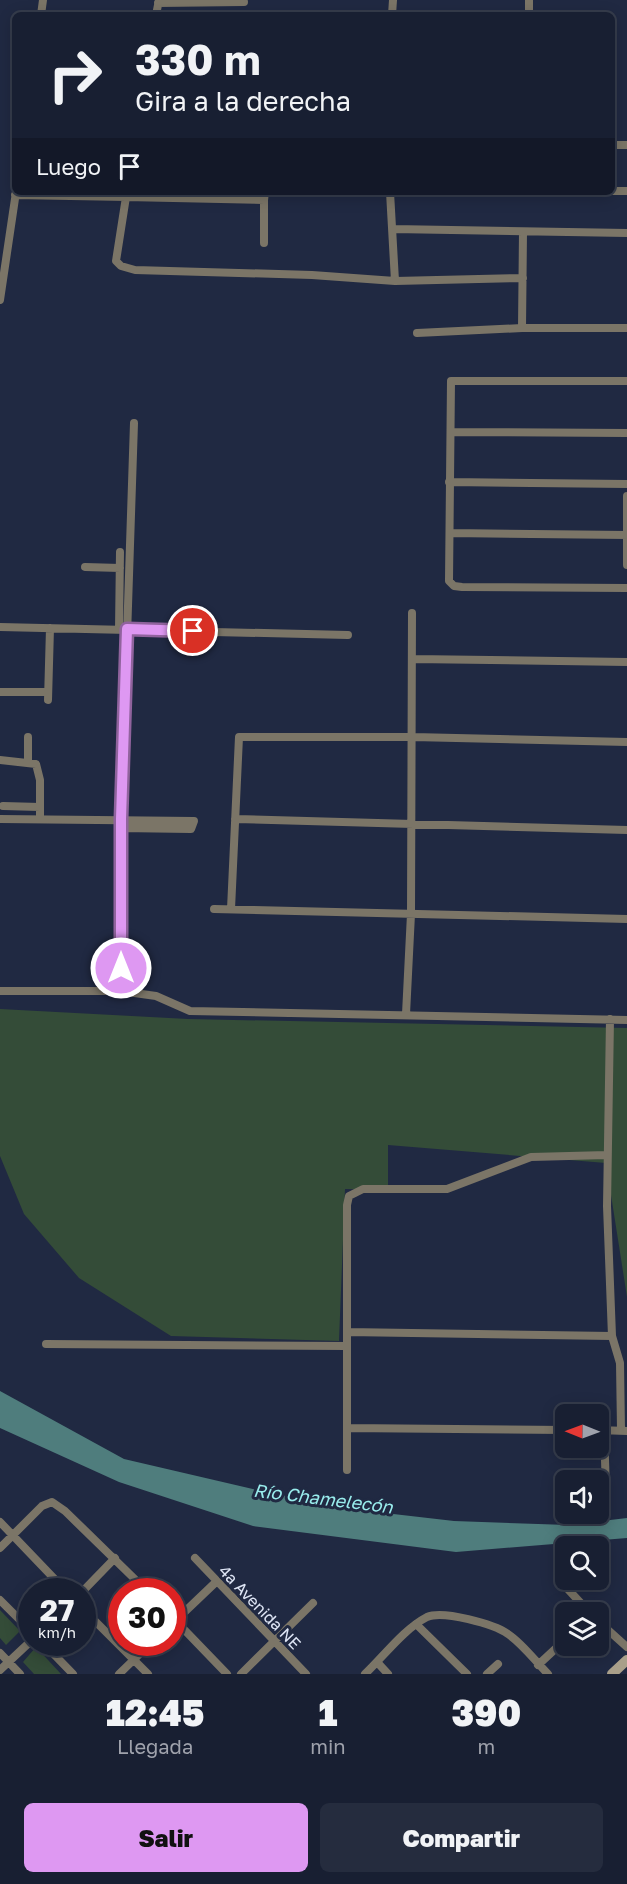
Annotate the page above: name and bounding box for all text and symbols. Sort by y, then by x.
text: 330 m [135,34,261,84]
icon: right [36,36,114,114]
text: Gira a la derecha [135,85,351,117]
icon: arrive [113,150,146,183]
text: Luego [36,153,101,180]
pin [167,605,218,656]
icon: arrive [176,614,209,647]
position arrow [89,936,153,1000]
north arrow [555,1404,609,1458]
map controls [555,1404,609,1656]
button: sound [555,1470,609,1524]
water label: Río Chamelecón [252,1479,395,1518]
button: search [555,1536,609,1590]
street label: 4a Avenida NE [215,1561,305,1653]
speed limit sign: 30 [108,1578,186,1656]
text: 27 [40,1592,74,1628]
button: layers [555,1602,609,1656]
text: km/h [38,1623,76,1641]
text: 12:45 [106,1691,205,1734]
text: 1 [318,1691,337,1734]
text: 390 [451,1691,521,1734]
text: Llegada [117,1734,193,1758]
text: min [310,1734,346,1758]
text: m [477,1734,495,1758]
button: Salir [24,1803,308,1872]
button: Compartir [320,1803,603,1872]

